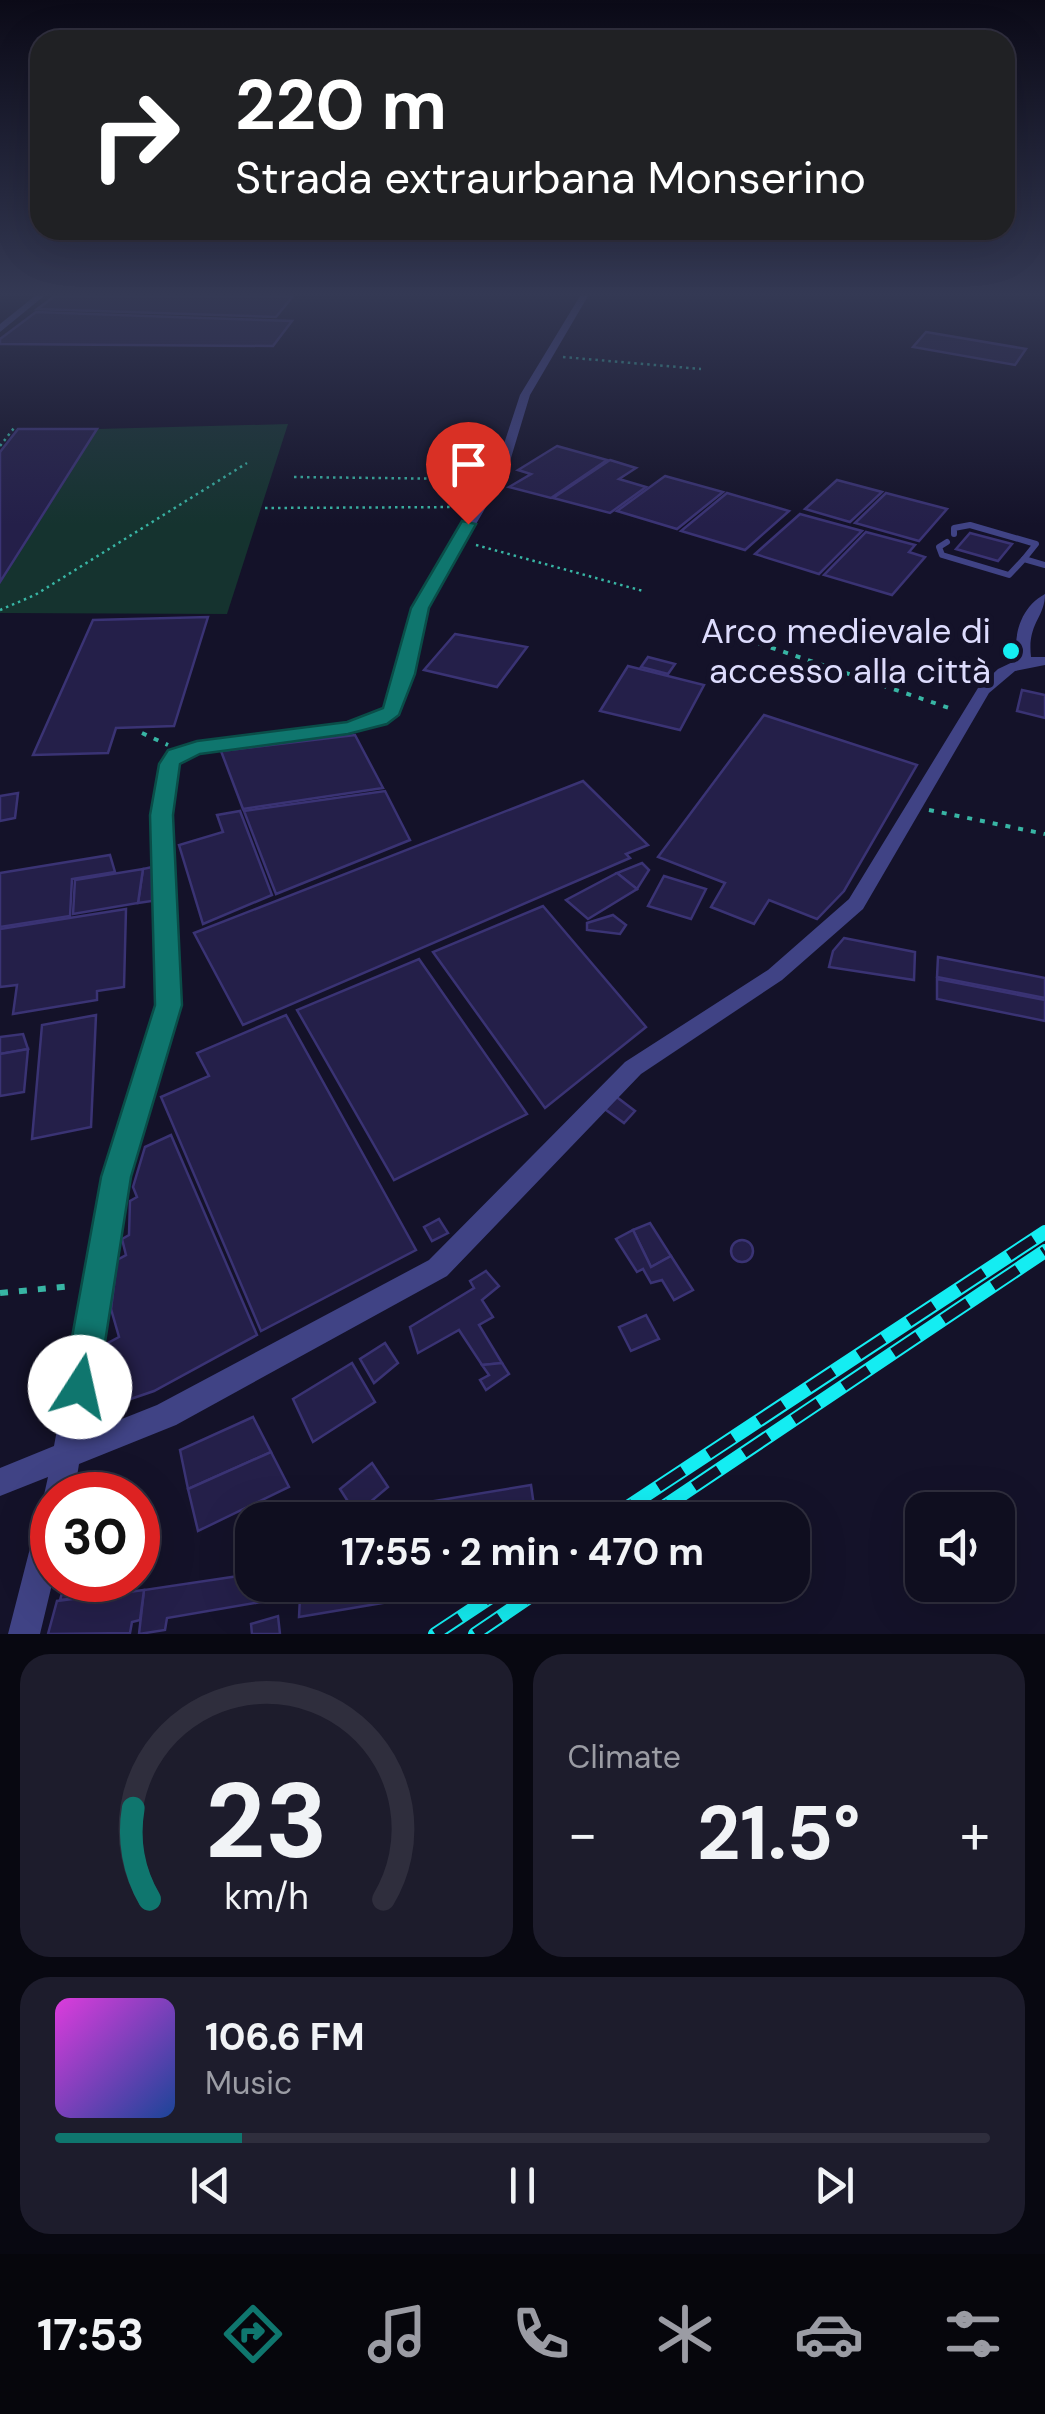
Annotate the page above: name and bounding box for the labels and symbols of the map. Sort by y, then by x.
pin [426,422,511,525]
place label: Arco medievale di accesso alla città [701,608,991,694]
marker: Arco medievale di accesso alla città [1000,640,1022,662]
position arrow [28,1335,132,1439]
speed limit sign: 30 [30,1472,160,1602]

